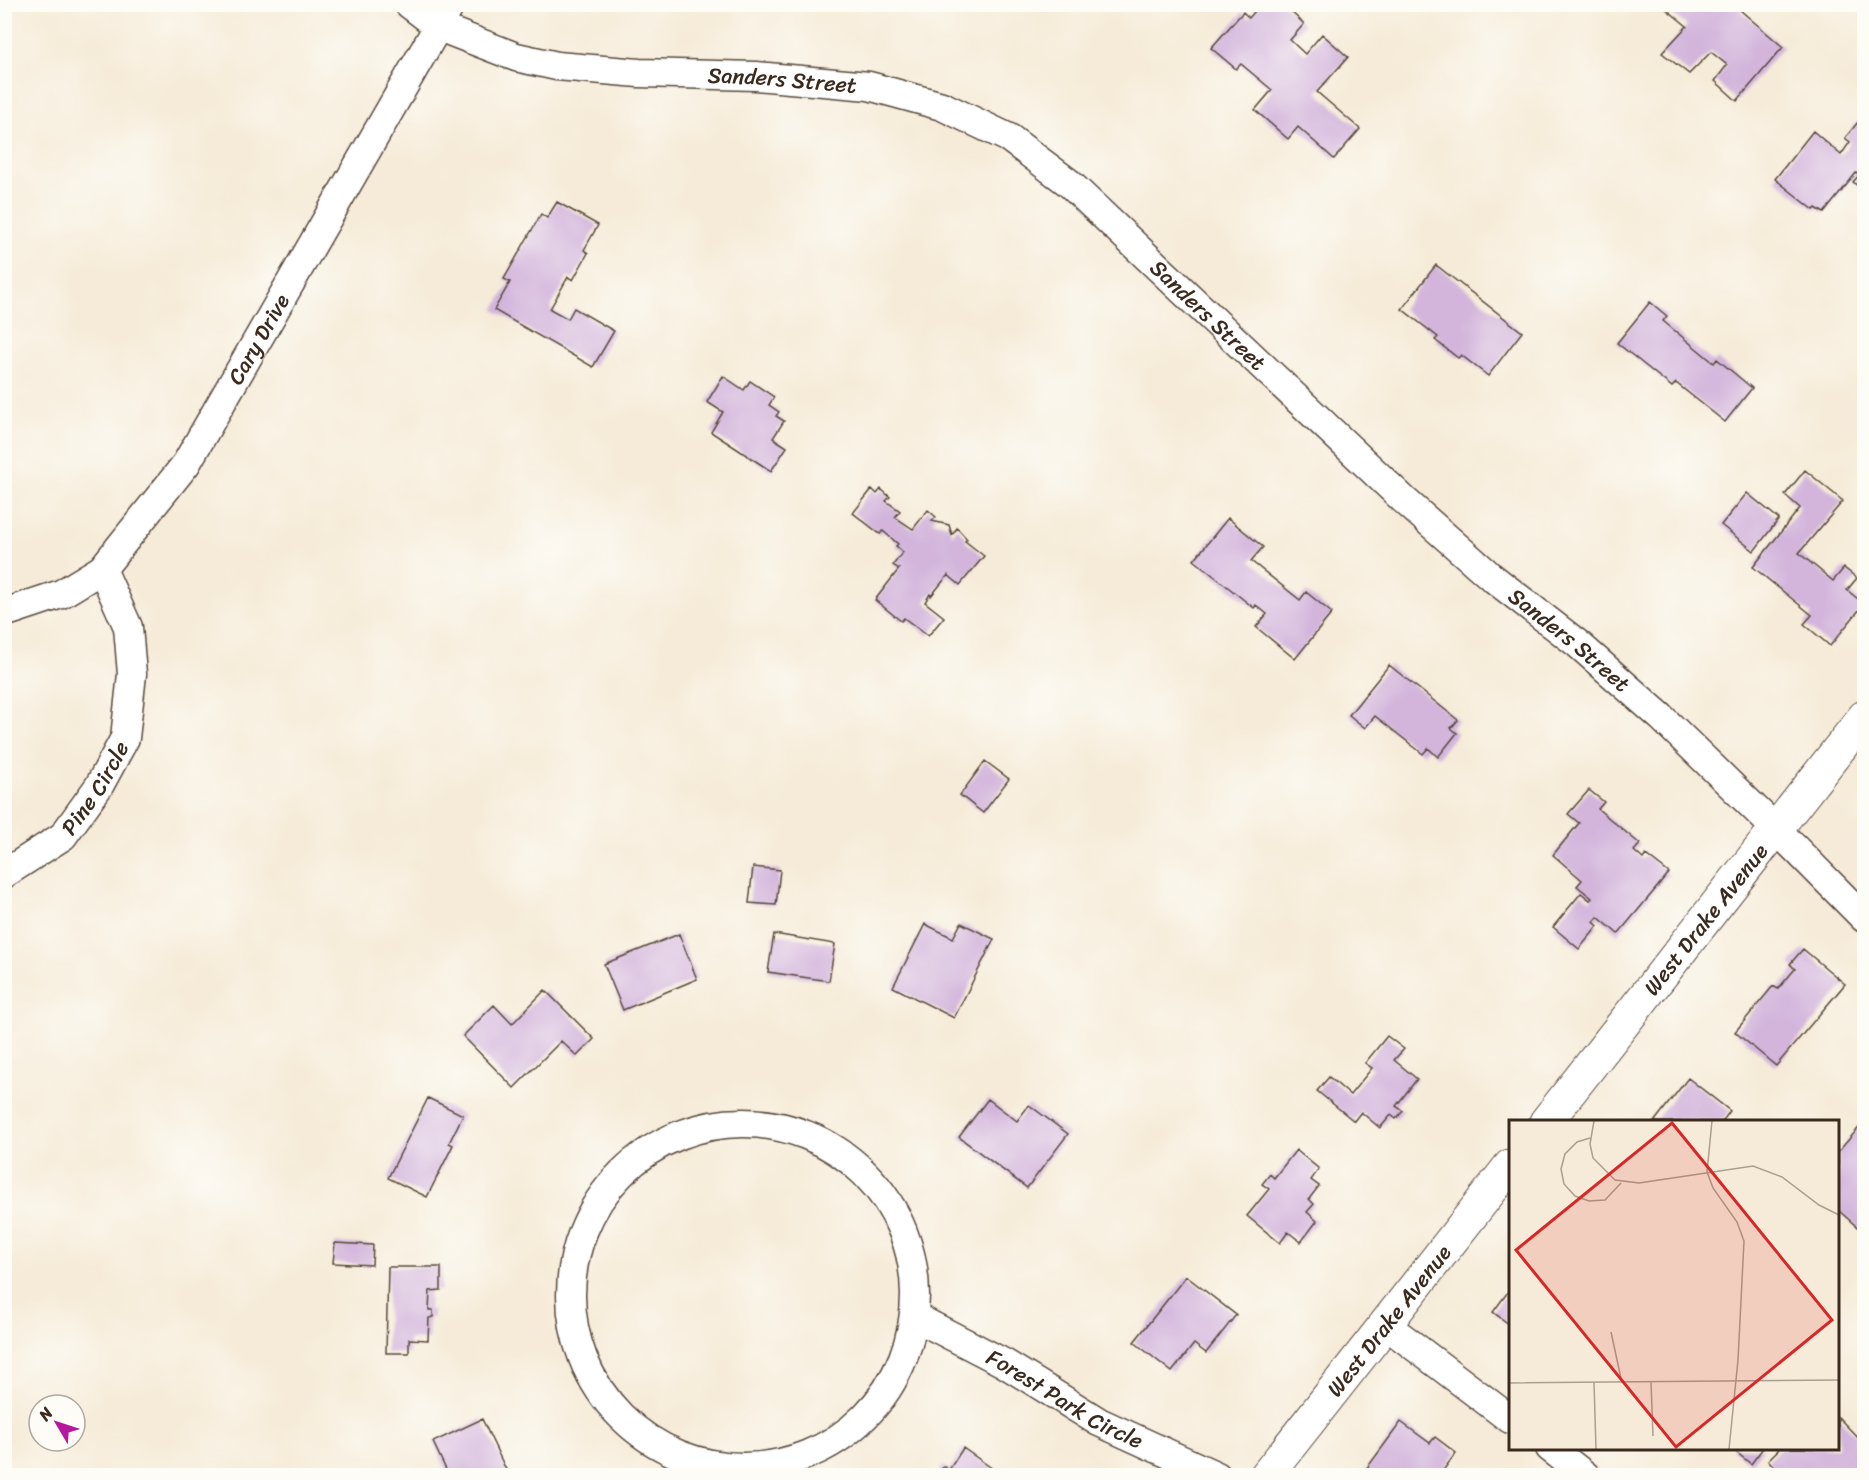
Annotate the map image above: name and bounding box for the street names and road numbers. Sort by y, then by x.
street label: Sanders Street [707,56,859,105]
street label: Sanders Street [1140,250,1276,381]
street label: Cary Drive [217,286,301,392]
street label: Sanders Street [1499,578,1640,702]
street label: Pine Circle [50,734,140,844]
street label: West Drake Avenue [1633,834,1779,1004]
street label: West Drake Avenue [1316,1236,1462,1406]
street label: Forest Park Circle [979,1338,1150,1460]

